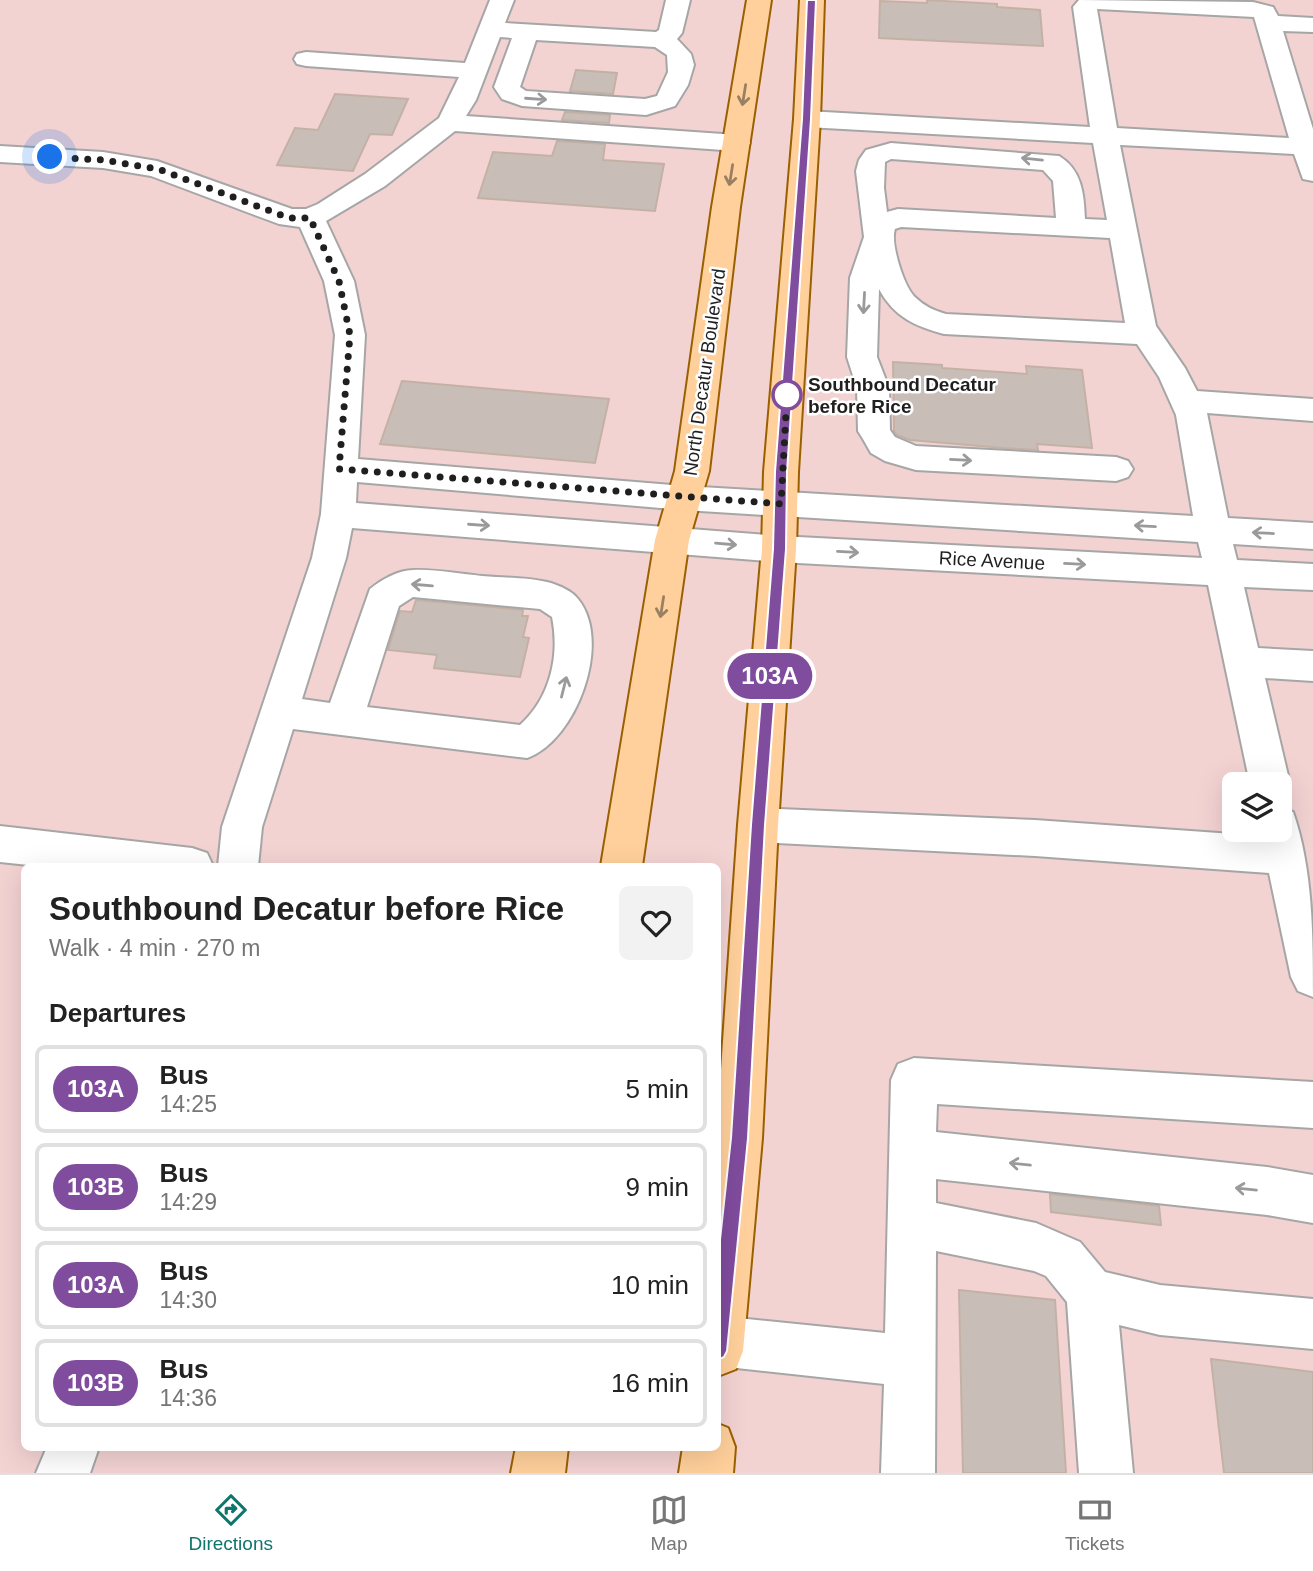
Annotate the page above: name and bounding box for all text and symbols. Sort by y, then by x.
one-way arrow [737,83,750,106]
one-way arrow [525,93,547,106]
your location [32,139,67,174]
one-way arrow [1021,152,1044,165]
one-way arrow [725,163,738,186]
street label: North Decatur Boulevard [680,267,729,477]
one-way arrow [858,291,871,314]
place label: Southbound Decatur before Rice [808,374,996,417]
marker: Southbound Decatur before Rice [772,380,802,410]
one-way arrow [949,454,972,467]
one-way arrow [467,519,490,532]
one-way arrow [1134,519,1157,532]
one-way arrow [1252,526,1275,539]
one-way arrow [714,538,736,551]
one-way arrow [836,546,859,559]
street label: Rice Avenue [938,547,1046,574]
one-way arrow [1063,557,1086,570]
one-way arrow [412,578,434,591]
one-way arrow [655,595,668,618]
line badge: 103A [721,653,819,699]
text: 103A [741,662,799,689]
one-way arrow [558,676,571,699]
map controls [1222,772,1292,842]
button: layers [1222,772,1292,842]
button: heart [619,886,693,960]
text: Southbound Decatur before Rice [49,890,564,927]
text: Walk · 4 min · 270 m [49,935,260,961]
text: Departures [49,998,186,1028]
text: Bus [159,1060,209,1090]
text: 5 min [625,1074,689,1104]
text: 103A [67,1075,124,1102]
text: 14:25 [159,1091,217,1117]
text: Bus [159,1158,209,1188]
one-way arrow [1009,1158,1031,1171]
text: 9 min [625,1172,689,1202]
text: 103B [67,1173,124,1200]
one-way arrow [1235,1182,1258,1195]
text: 14:29 [159,1189,217,1215]
text: Bus [159,1256,209,1286]
text: 10 min [611,1270,689,1300]
text: 103A [67,1271,124,1298]
text: 14:30 [159,1287,217,1313]
text: Bus [159,1354,209,1384]
text: 16 min [611,1368,689,1398]
text: 103B [67,1369,124,1396]
text: 14:36 [159,1385,217,1411]
tab: Directions [189,1491,273,1555]
tab: Map [650,1491,688,1555]
tab: Tickets [1065,1491,1124,1555]

